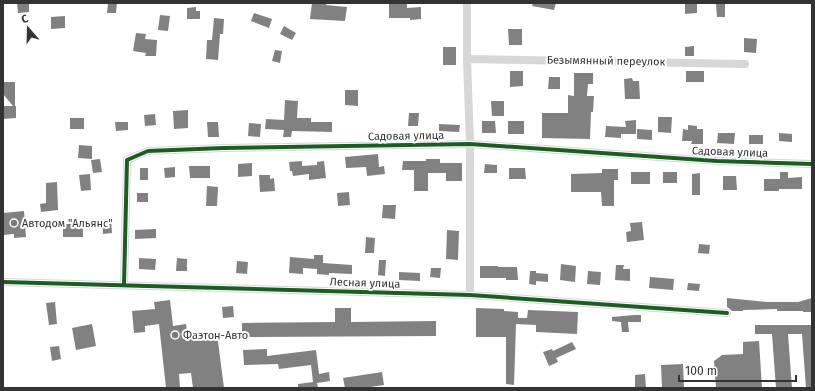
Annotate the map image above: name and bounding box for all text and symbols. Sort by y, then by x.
north arrow [8,8,48,48]
text: С [20,12,31,26]
street label: Безымянный переулок [547,53,666,69]
street label: Садовая улица [368,129,444,143]
street label: Садовая улица [692,144,768,160]
place label: Автодом "Альянс" [22,217,113,230]
marker: Автодом "Альянс" [9,218,19,228]
street label: Лесная улица [329,275,401,291]
place label: Фаэтон-Авто [183,329,248,342]
marker: Фаэтон-Авто [170,330,180,340]
scale bar [679,357,796,383]
text: 100 m [685,364,717,378]

